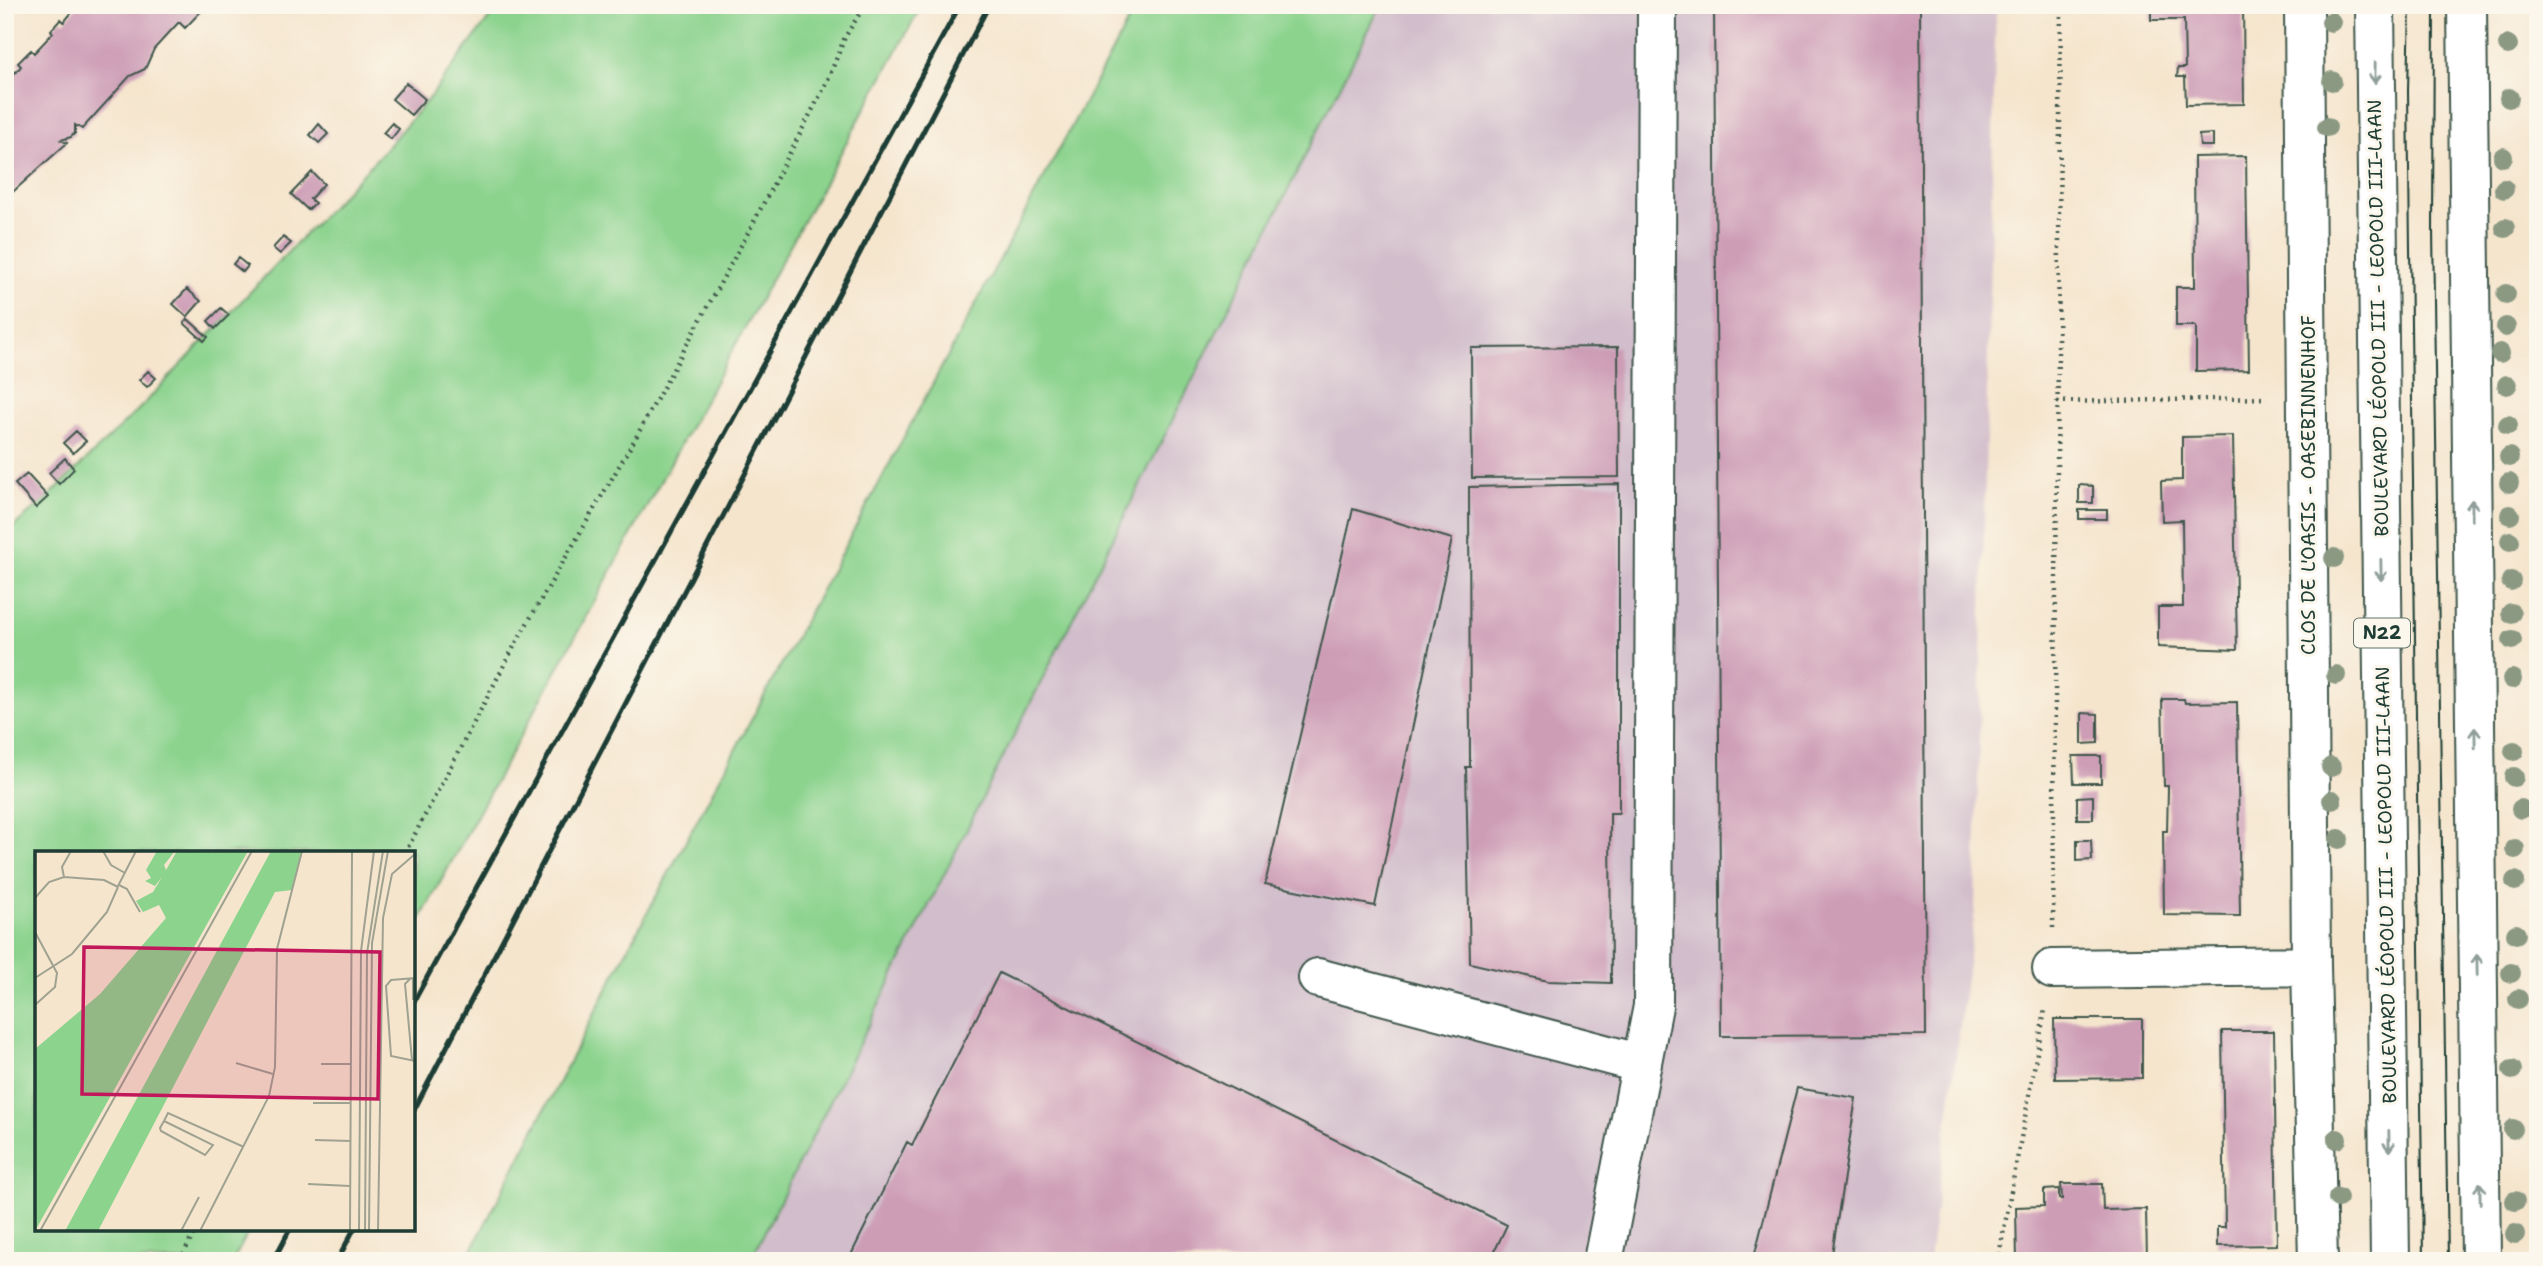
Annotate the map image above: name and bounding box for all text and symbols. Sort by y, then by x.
one-way arrow [2368,62,2381,85]
street label: BOULEVARD LÉOPOLD III - LEOPOLD III-LAAN [2361,99,2394,537]
street label: CLOS DE L'OASIS - OASEBINNENHOF [2296,315,2321,655]
one-way arrow [2465,499,2479,522]
one-way arrow [2375,559,2388,582]
road number: N22 [2354,618,2410,648]
street label: BOULEVARD LÉOPOLD III - LEOPOLD III-LAAN [2369,666,2402,1104]
one-way arrow [2468,726,2481,749]
inset map [35,851,415,1231]
one-way arrow [2471,954,2484,977]
one-way arrow [2382,1129,2396,1152]
one-way arrow [2473,1181,2487,1204]

